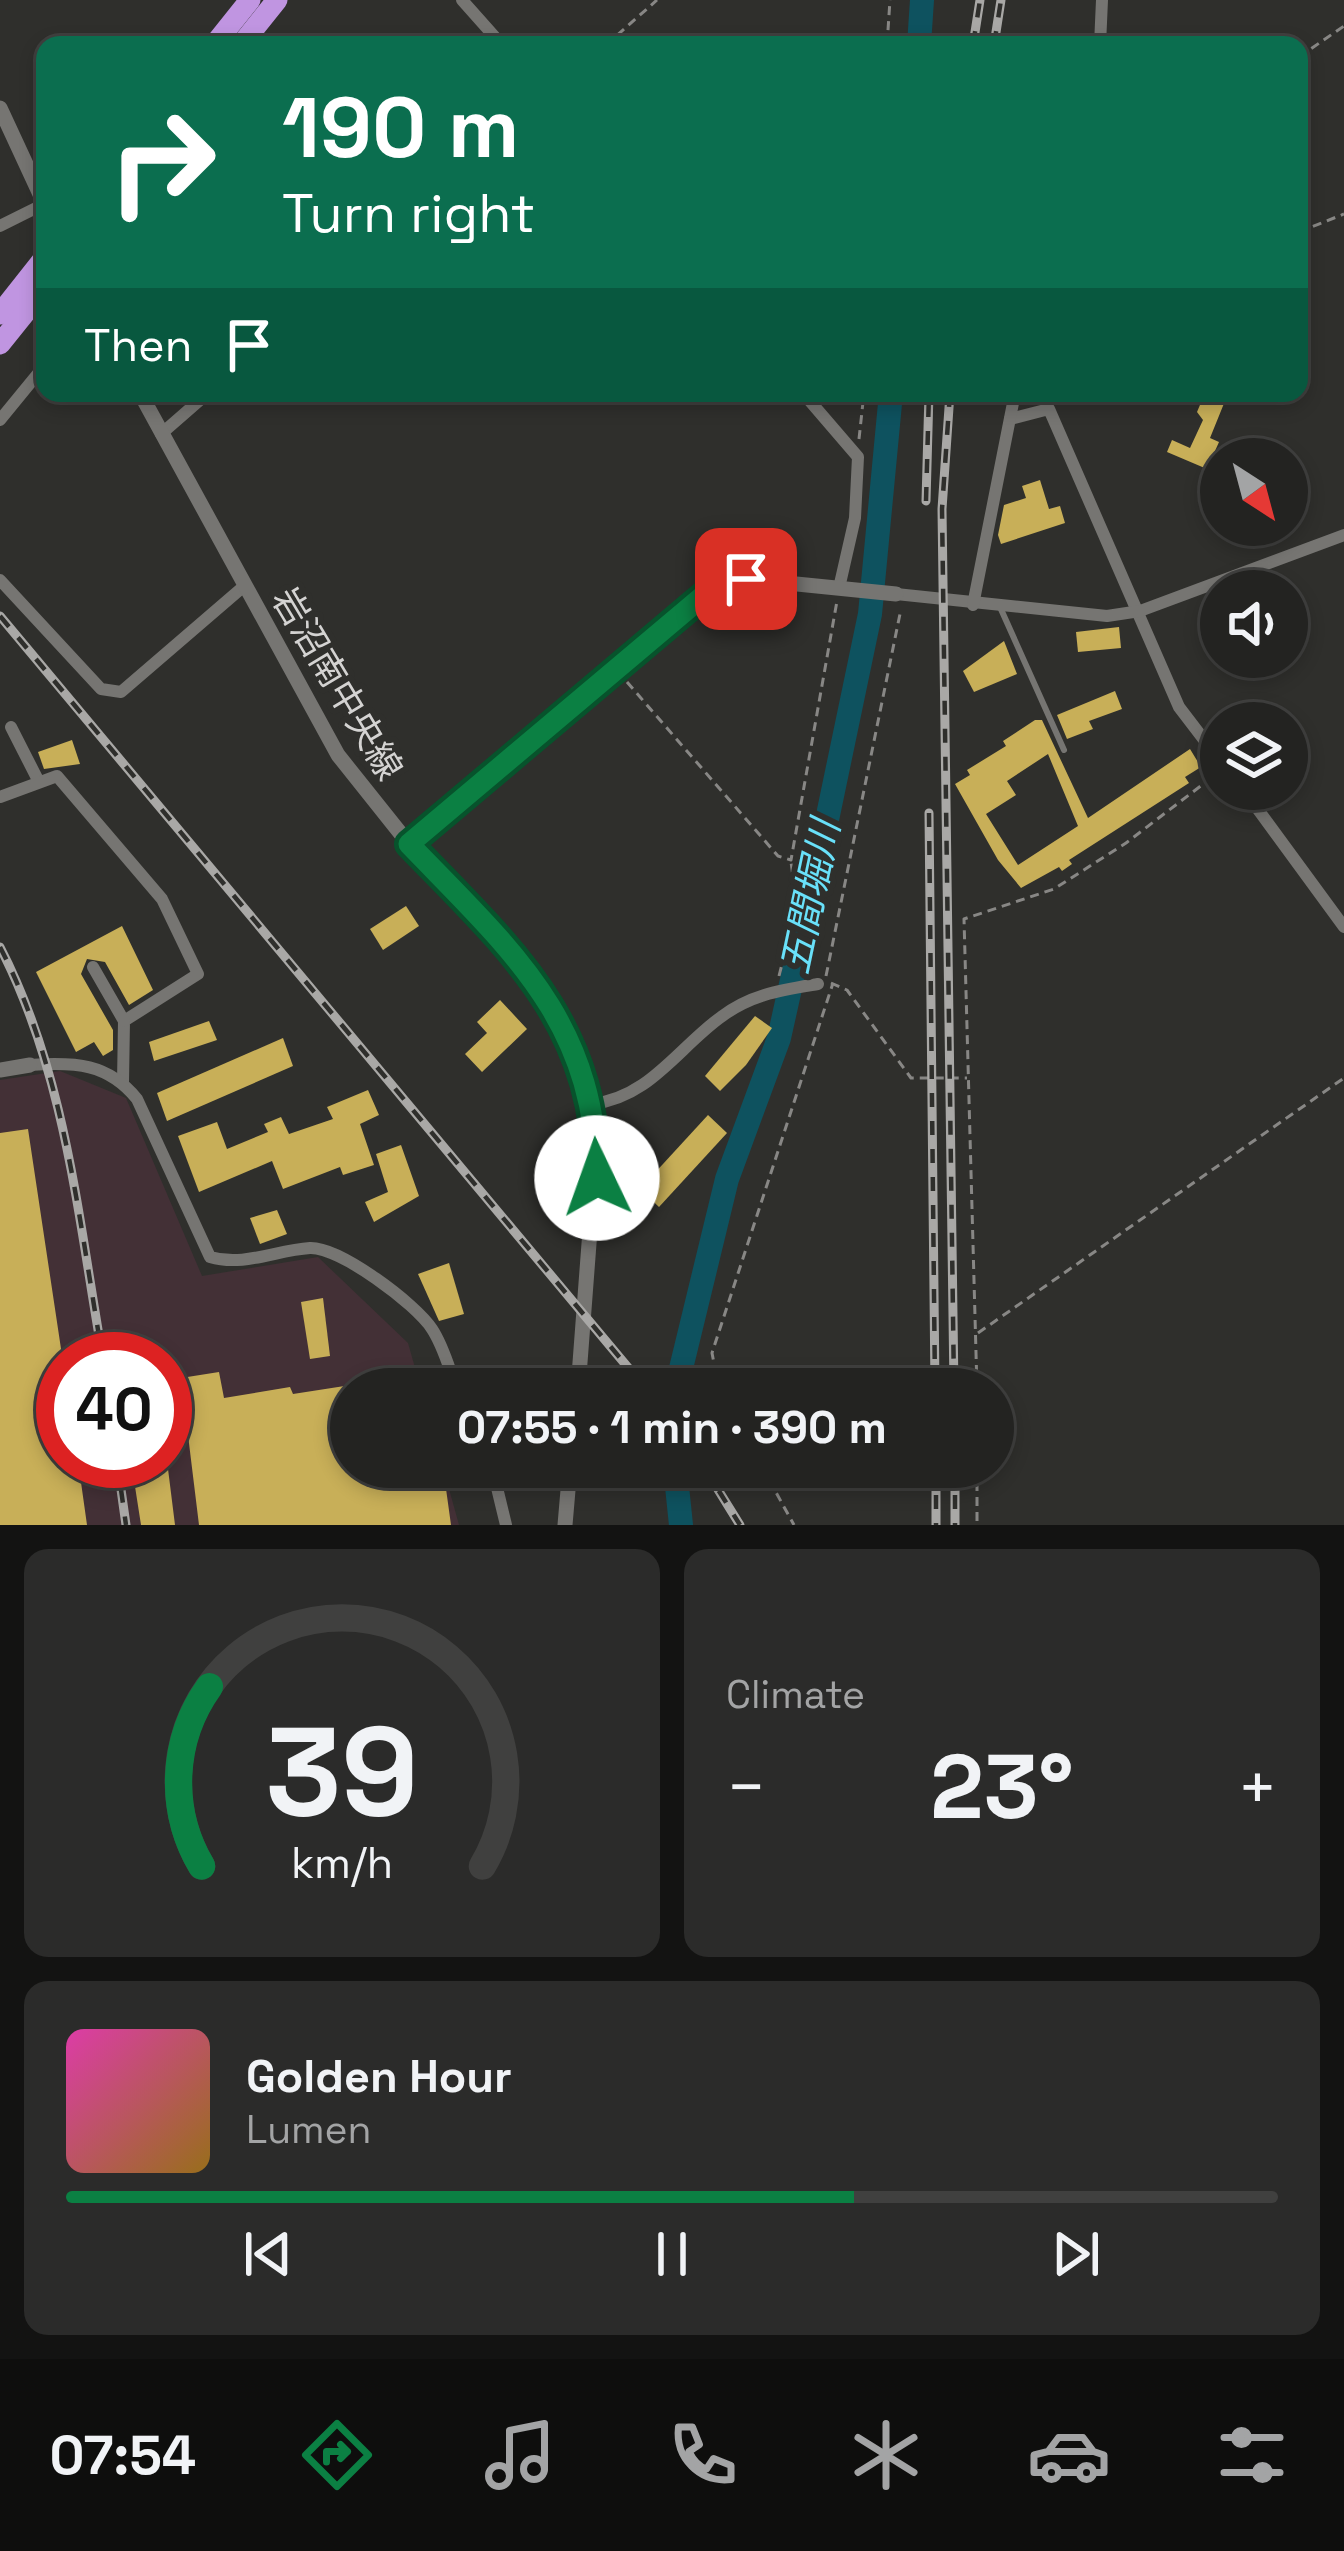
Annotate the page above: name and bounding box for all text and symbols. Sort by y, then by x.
text: 190 m [282,74,519,182]
icon: right [84,84,240,240]
text: Turn right [282,179,535,248]
icon: arrive [216,312,282,378]
text: Then [84,317,192,374]
north arrow [1200,438,1308,546]
map controls [1200,438,1308,810]
pin [695,528,797,630]
icon: arrive [713,546,779,612]
button: sound [1200,570,1308,678]
street label: 岩沼南中央線 [262,580,412,788]
button: layers [1200,702,1308,810]
water label: 五間堀川 [770,812,851,978]
position arrow [534,1115,660,1241]
speed limit sign: 40 [36,1332,192,1488]
text: 07:55 · 1 min · 390 m [457,1399,887,1456]
text: Climate [726,1670,865,1719]
text: 39 [265,1692,419,1851]
text: 23° [930,1729,1074,1844]
text: − [726,1745,767,1829]
text: + [1237,1745,1278,1829]
text: km/h [291,1836,393,1891]
text: Golden Hour [246,2048,512,2105]
text: Lumen [246,2105,372,2154]
icon: previous [235,2221,301,2287]
icon: pause [639,2221,705,2287]
icon: next [1043,2221,1109,2287]
icon: directions [295,2413,379,2497]
icon: music [478,2413,562,2497]
icon: phone [661,2413,745,2497]
icon: climate [844,2413,928,2497]
icon: car [1027,2413,1111,2497]
icon: filters [1210,2413,1294,2497]
text: 07:54 [50,2421,196,2490]

